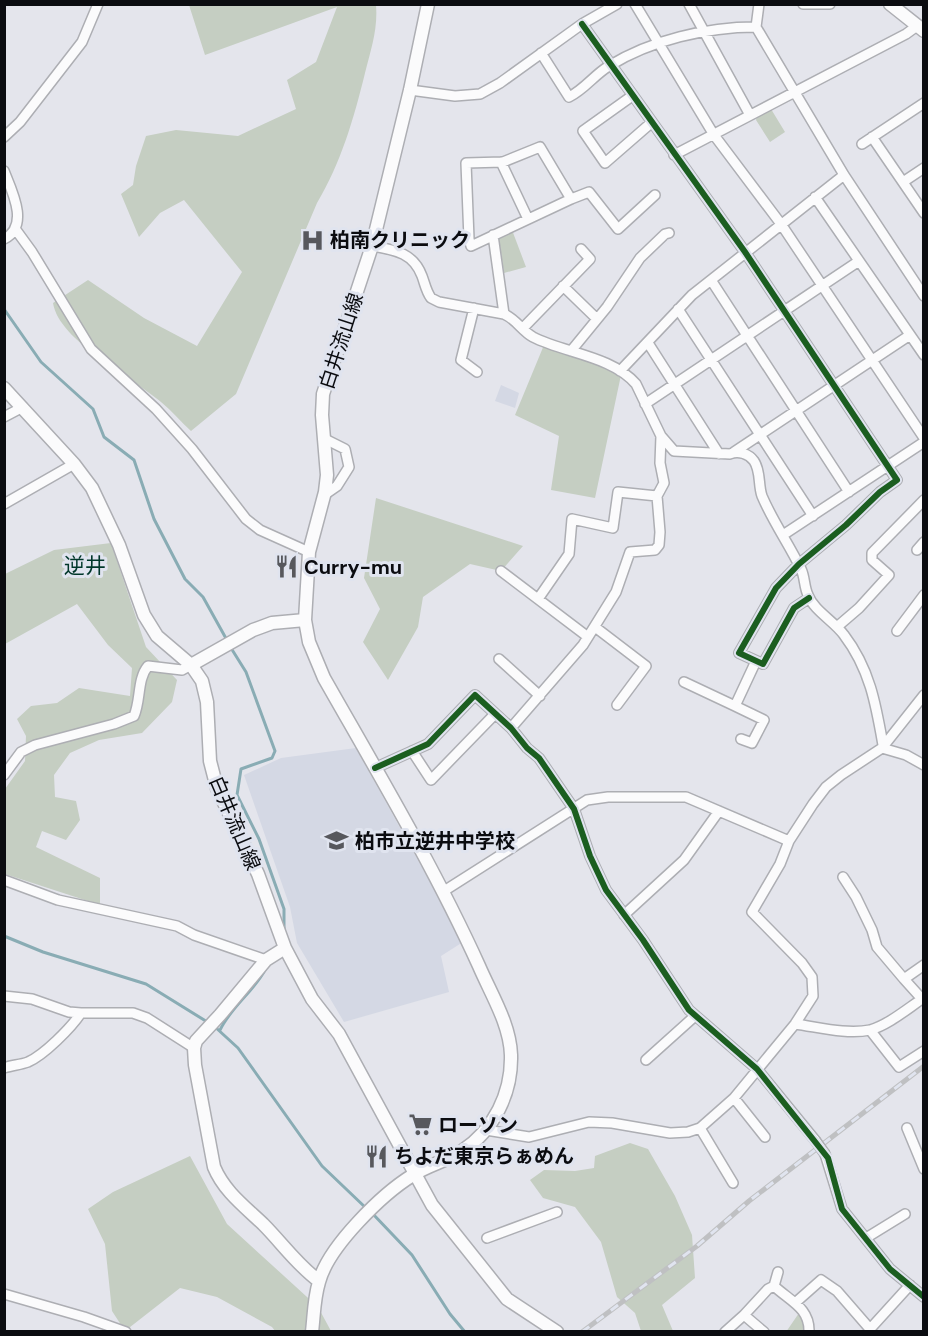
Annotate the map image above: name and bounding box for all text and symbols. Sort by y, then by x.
hospital icon: 柏南クリニック [299,227,325,253]
place label: 柏南クリニック [330,227,470,253]
street label: 白井流山線 [313,289,369,393]
district label: 逆井 [64,552,106,580]
restaurant icon: Curry-mu [273,554,299,580]
place label: Curry-mu [304,554,402,580]
street label: 白井流山線 [203,772,267,874]
school or university icon: 柏市立逆井中学校 [324,828,350,854]
place label: 柏市立逆井中学校 [355,828,515,854]
supermarket icon: ローソン [407,1112,433,1138]
place label: ローソン [438,1112,518,1138]
restaurant icon: ちよだ東京らぁめん [363,1143,389,1169]
place label: ちよだ東京らぁめん [394,1143,574,1169]

